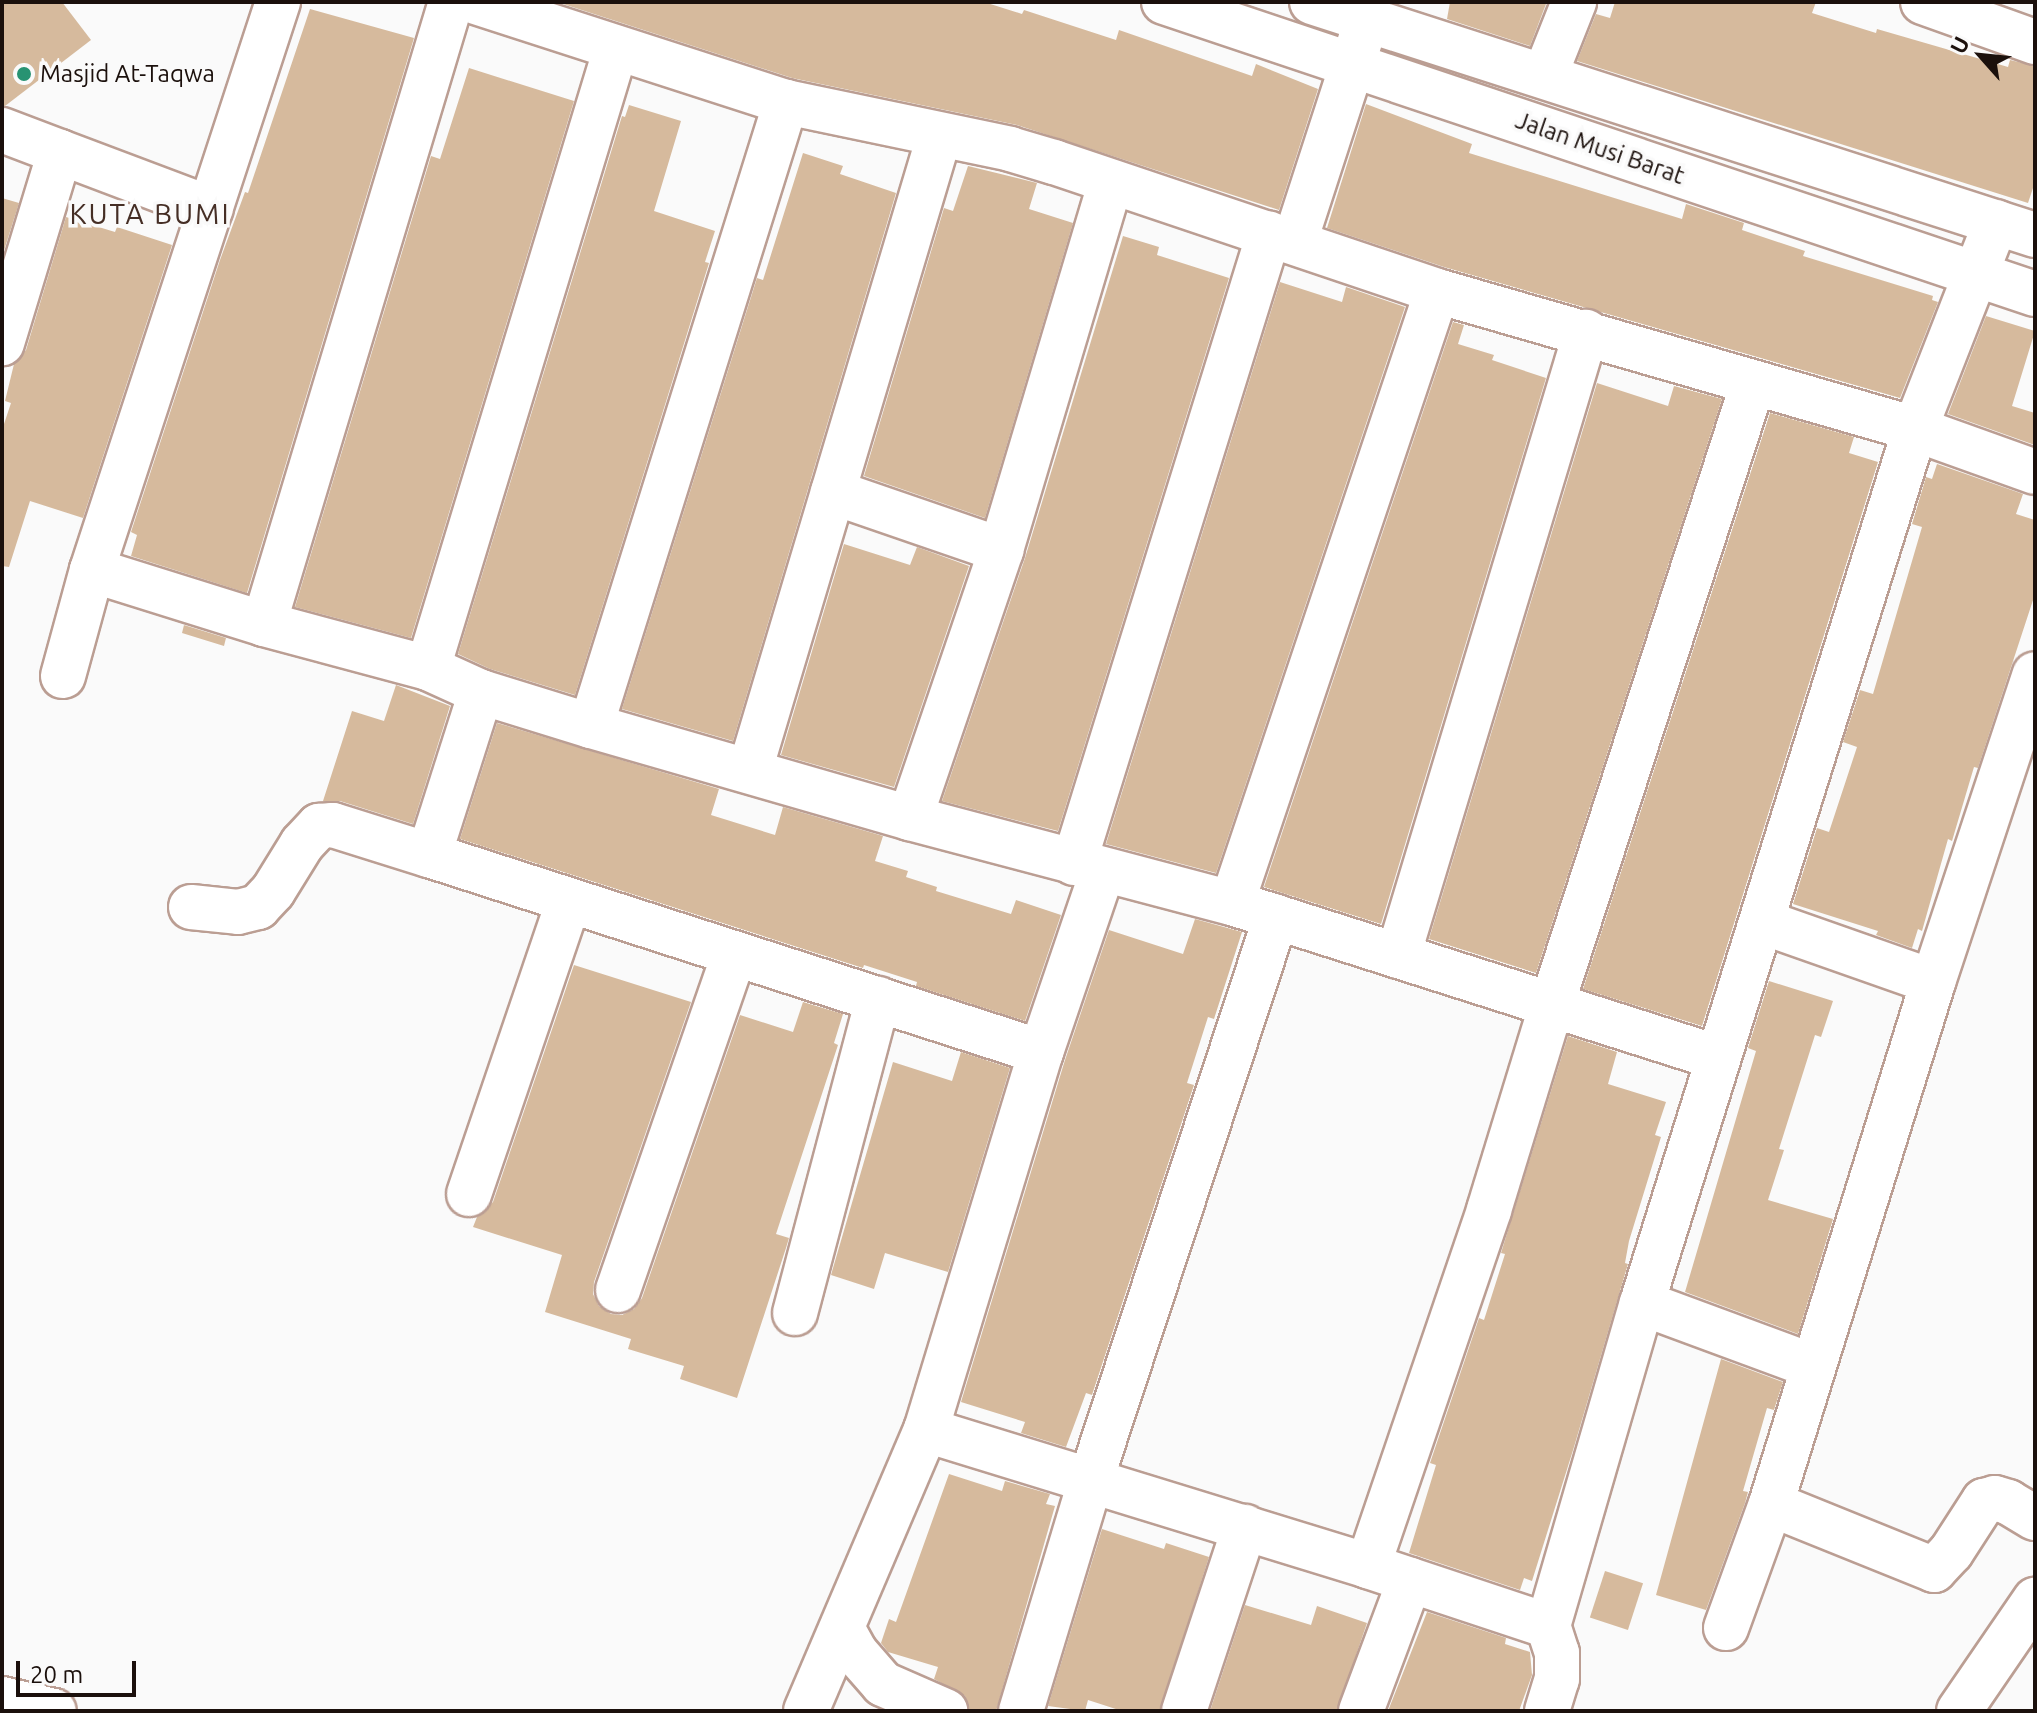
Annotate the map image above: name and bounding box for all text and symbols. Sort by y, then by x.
north arrow [1941,16,2021,96]
text: U [1945,32,1974,57]
place label: Masjid At-Taqwa [40,60,215,88]
marker: Masjid At-Taqwa [15,65,33,83]
street label: Jalan Musi Barat [1512,106,1688,190]
district label: KUTA BUMI [69,197,231,231]
scale bar [20,1645,140,1695]
text: 20 m [30,1661,83,1688]

